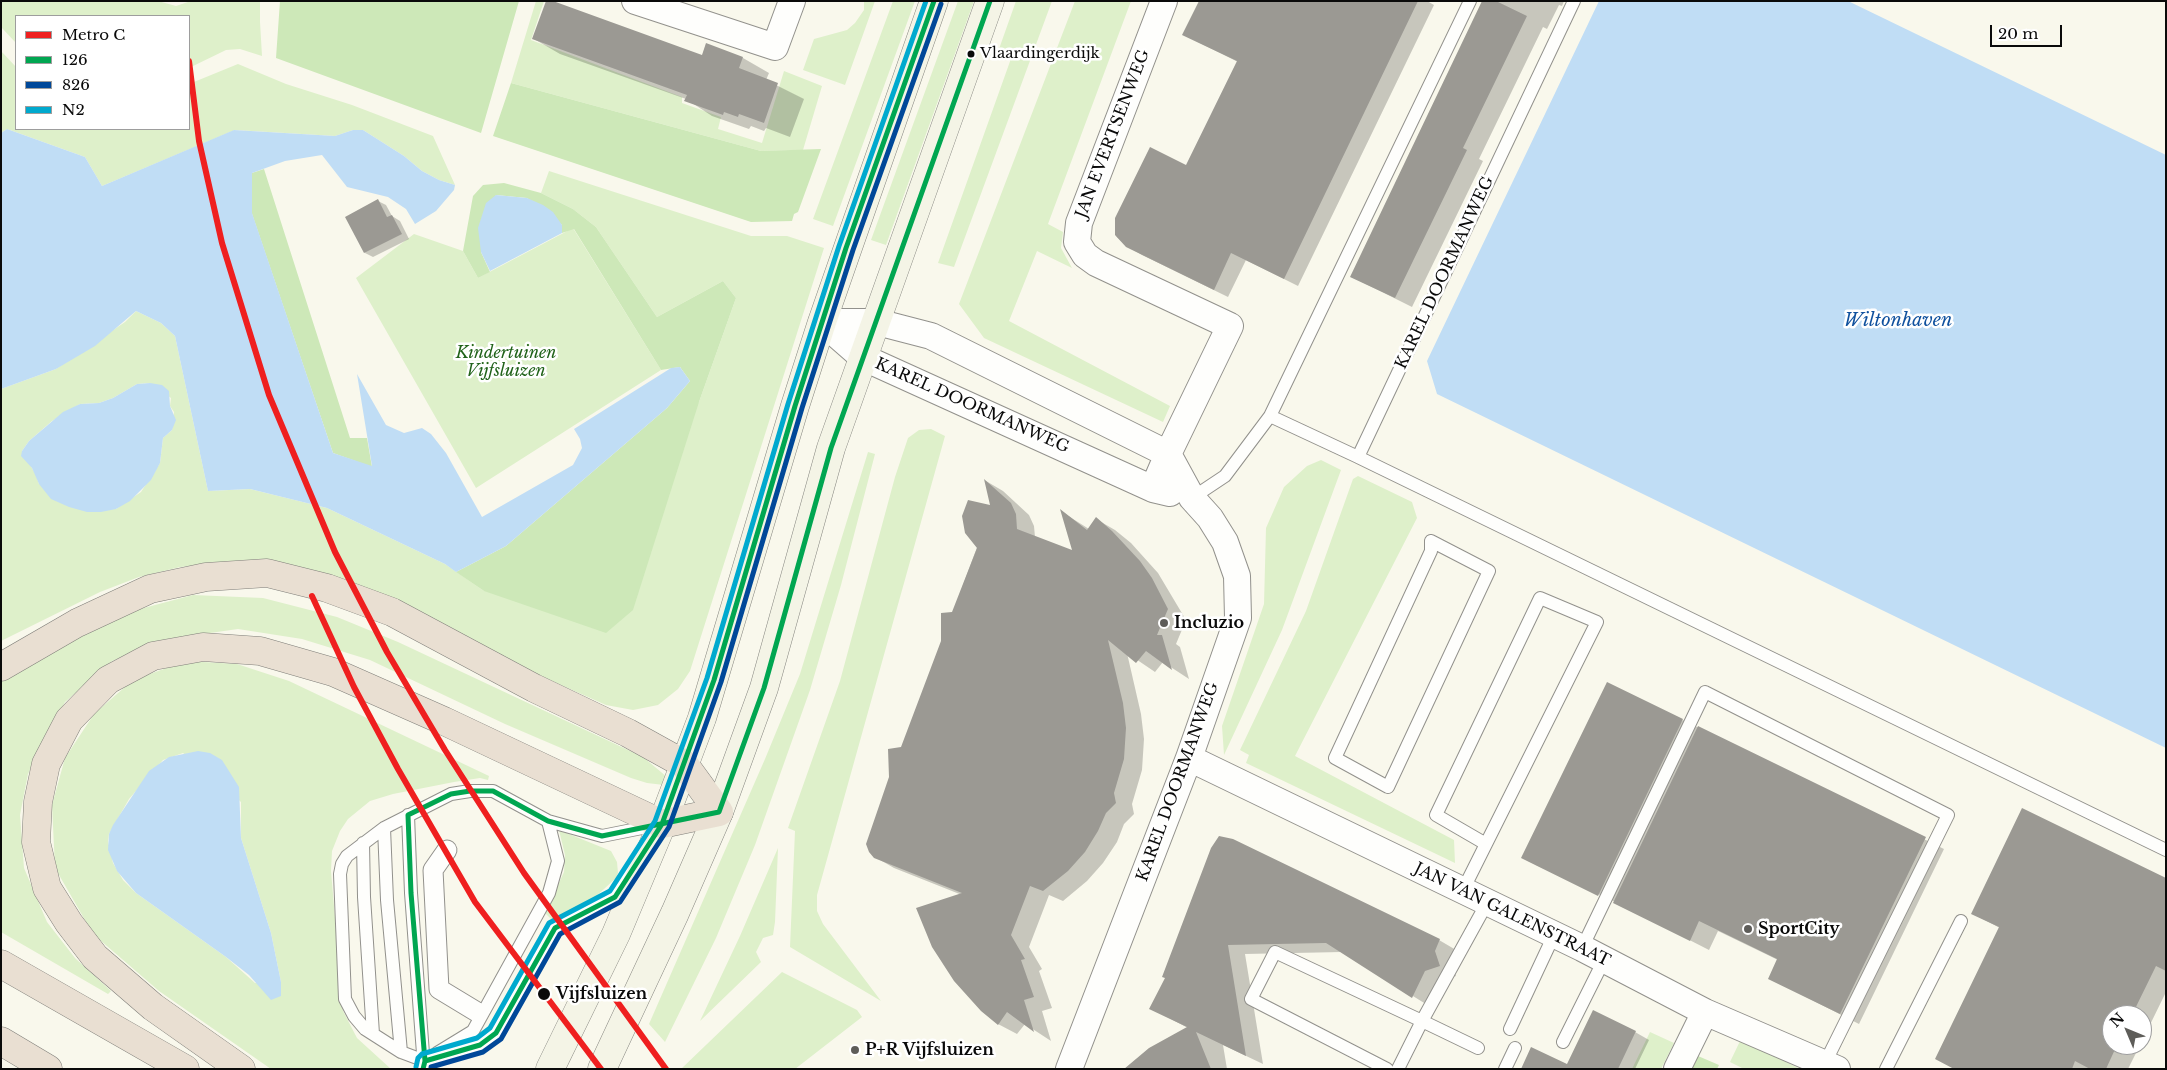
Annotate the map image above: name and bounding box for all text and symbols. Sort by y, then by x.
legend [15,15,190,130]
scale bar [1992,15,2064,47]
text: 20 m [1998,24,2038,43]
text: Metro C [62,25,125,44]
place label: Vlaardingerdijk [980,45,1100,63]
street label: JAN EVERTSENWEG [1072,47,1154,221]
marker: Vlaardingerdijk [966,49,976,59]
text: 126 [62,50,88,69]
text: 826 [62,75,90,94]
text: N2 [62,100,85,119]
street label: KAREL DOORMANWEG [1392,173,1498,373]
water label: Wiltonhaven [1844,310,1952,332]
park label: Kindertuinen Vijfsluizen [456,343,556,381]
street label: KAREL DOORMANWEG [872,354,1072,458]
place label: Incluzio [1174,613,1244,633]
marker: Incluzio [1158,617,1170,629]
street label: KAREL DOORMANWEG [1133,680,1223,884]
street label: JAN VAN GALENSTRAAT [1411,859,1613,971]
place label: SportCity [1758,919,1840,939]
marker: SportCity [1742,923,1754,935]
place label: Vijfsluizen [556,984,647,1004]
marker: Vijfsluizen [536,986,552,1002]
north arrow [2102,1005,2152,1055]
text: N [2106,1009,2128,1031]
place label: P+R Vijfsluizen [865,1040,994,1060]
marker: P+R Vijfsluizen [849,1044,861,1056]

